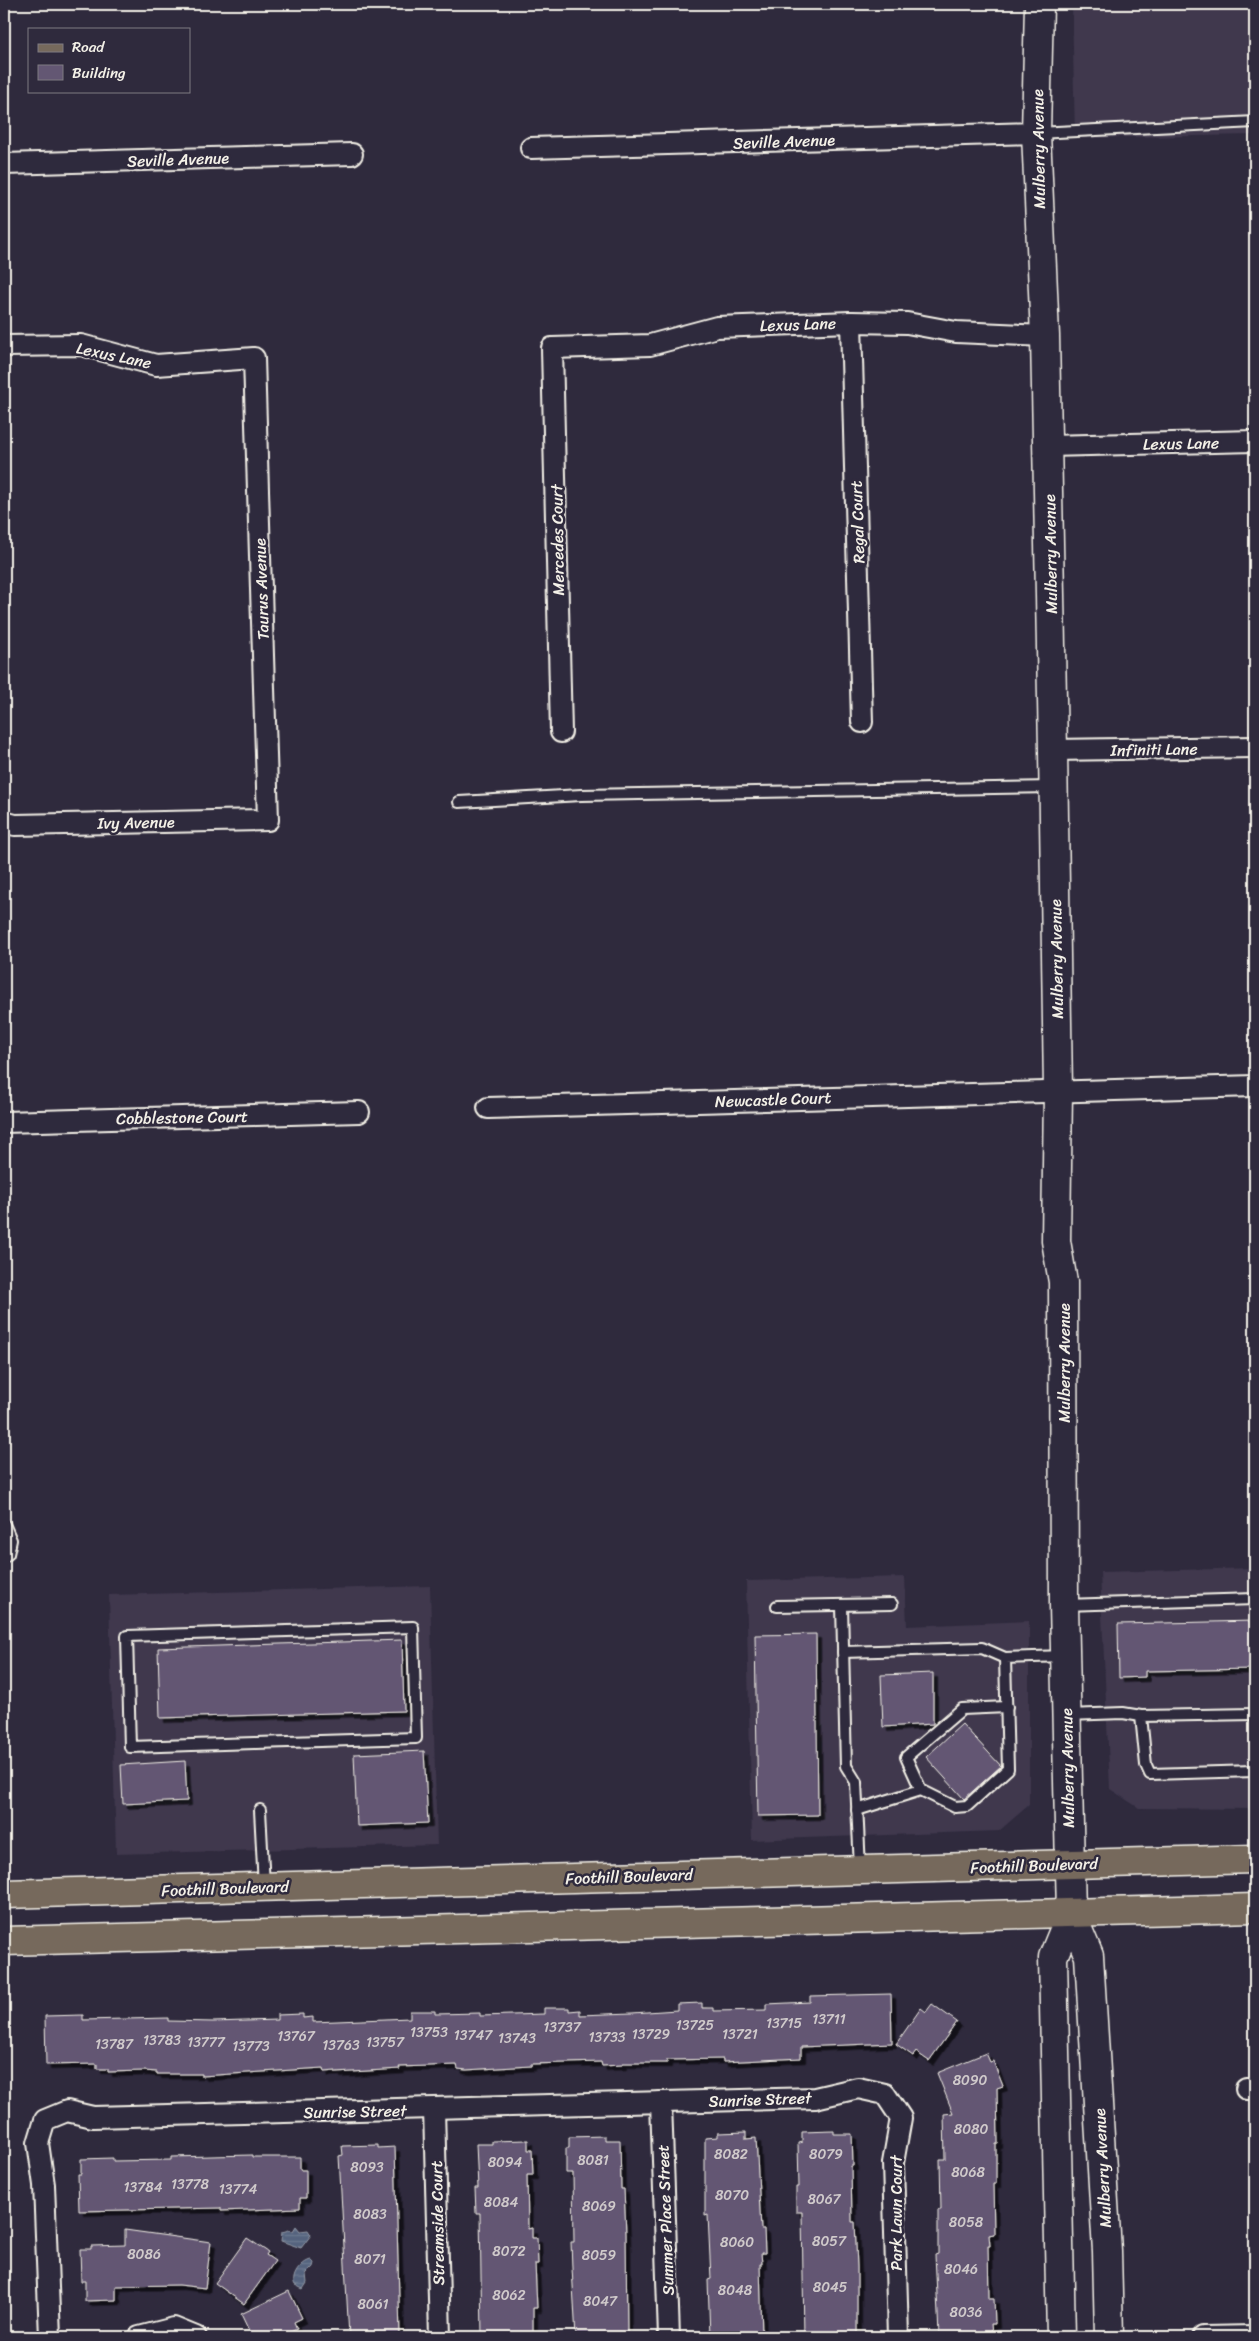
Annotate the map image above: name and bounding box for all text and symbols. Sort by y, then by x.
legend [28,28,190,92]
text: Road [72,34,105,60]
text: Building [72,60,126,86]
street label: Mulberry Avenue [1023,89,1054,209]
street label: Seville Avenue [732,125,836,158]
street label: Seville Avenue [126,143,230,176]
street label: Lexus Lane [759,309,837,340]
street label: Lexus Lane [74,333,154,378]
street label: Lexus Lane [1143,428,1219,459]
street label: Regal Court [842,480,873,564]
street label: Mercedes Court [542,483,573,596]
street label: Mulberry Avenue [1035,494,1066,614]
street label: Taurus Avenue [245,537,278,640]
street label: Infiniti Lane [1109,734,1198,765]
street label: Ivy Avenue [96,807,175,838]
street label: Mulberry Avenue [1041,899,1072,1019]
street label: Newcastle Court [714,1083,832,1116]
street label: Cobblestone Court [116,1102,248,1133]
street label: Mulberry Avenue [1050,1303,1079,1423]
street label: Mulberry Avenue [1052,1708,1083,1828]
street label: Foothill Boulevard [970,1849,1100,1882]
street label: Foothill Boulevard [565,1860,695,1893]
street label: Foothill Boulevard [161,1872,291,1905]
house number: 13711 [812,2007,846,2032]
house number: 13715 [766,2011,803,2036]
house number: 13725 [676,2013,715,2038]
house number: 13737 [543,2015,582,2040]
house number: 13753 [410,2020,448,2045]
house number: 13729 [632,2022,671,2047]
house number: 13721 [722,2022,758,2047]
house number: 13747 [454,2023,493,2048]
house number: 13767 [277,2024,316,2049]
house number: 13733 [588,2025,626,2050]
house number: 13743 [498,2026,536,2051]
house number: 13783 [143,2028,181,2053]
house number: 13777 [187,2030,226,2055]
house number: 13757 [366,2030,405,2055]
house number: 13787 [95,2032,134,2057]
house number: 13763 [322,2033,360,2058]
house number: 13773 [232,2034,270,2059]
house number: 8090 [953,2068,988,2093]
street label: Sunrise Street [708,2083,813,2116]
street label: Sunrise Street [303,2096,407,2127]
street label: Mulberry Avenue [1085,2107,1120,2228]
house number: 8080 [954,2117,988,2142]
house number: 8082 [714,2142,748,2167]
house number: 8079 [809,2142,843,2167]
street label: Summer Place Street [648,2144,683,2296]
house number: 8081 [577,2148,609,2173]
house number: 8094 [488,2150,523,2175]
house number: 8093 [350,2155,384,2180]
street label: Park Lawn Court [882,2155,911,2271]
street label: Streamside Court [422,2160,453,2286]
house number: 8068 [951,2160,985,2185]
house number: 13778 [171,2172,210,2197]
house number: 13784 [124,2175,163,2200]
house number: 13774 [219,2177,257,2202]
house number: 8070 [715,2183,749,2208]
house number: 8067 [807,2187,842,2212]
house number: 8084 [484,2190,518,2215]
house number: 8069 [582,2194,616,2219]
house number: 8083 [353,2202,387,2227]
house number: 8058 [949,2210,984,2235]
house number: 8057 [812,2229,847,2254]
house number: 8060 [720,2230,754,2255]
house number: 8072 [492,2239,526,2264]
house number: 8086 [127,2242,161,2267]
house number: 8059 [582,2243,617,2268]
house number: 8071 [354,2247,386,2272]
house number: 8046 [944,2257,978,2282]
house number: 8045 [813,2275,848,2300]
house number: 8048 [718,2278,753,2303]
house number: 8062 [492,2283,526,2308]
house number: 8047 [583,2289,618,2314]
house number: 8061 [357,2292,389,2317]
house number: 8036 [950,2300,983,2325]

